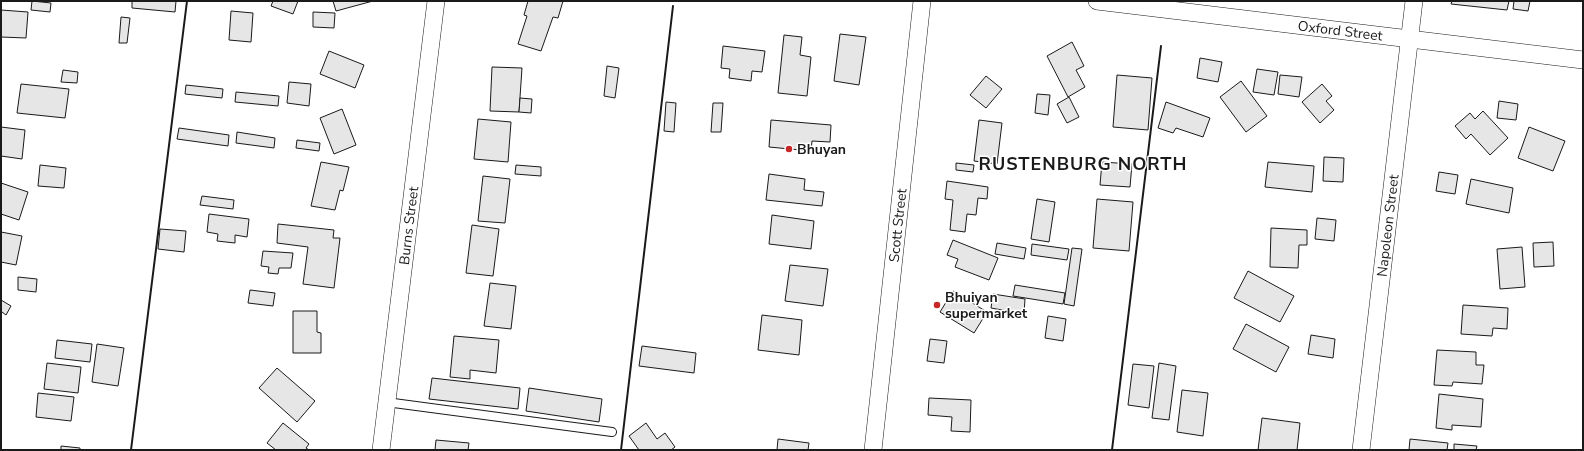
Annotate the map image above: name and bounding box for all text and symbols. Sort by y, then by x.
street label: Oxford Street [1297,16,1384,46]
place label: Bhuyan [797,140,846,159]
marker: Bhuyan [784,144,794,154]
district label: RUSTENBURG NORTH [979,152,1187,176]
street label: Napoleon Street [1373,173,1403,278]
street label: Burns Street [395,185,423,266]
street label: Scott Street [885,187,911,263]
place label: Bhuiyan supermarket [945,288,1028,323]
marker: Bhuiyan supermarket [932,300,942,310]

